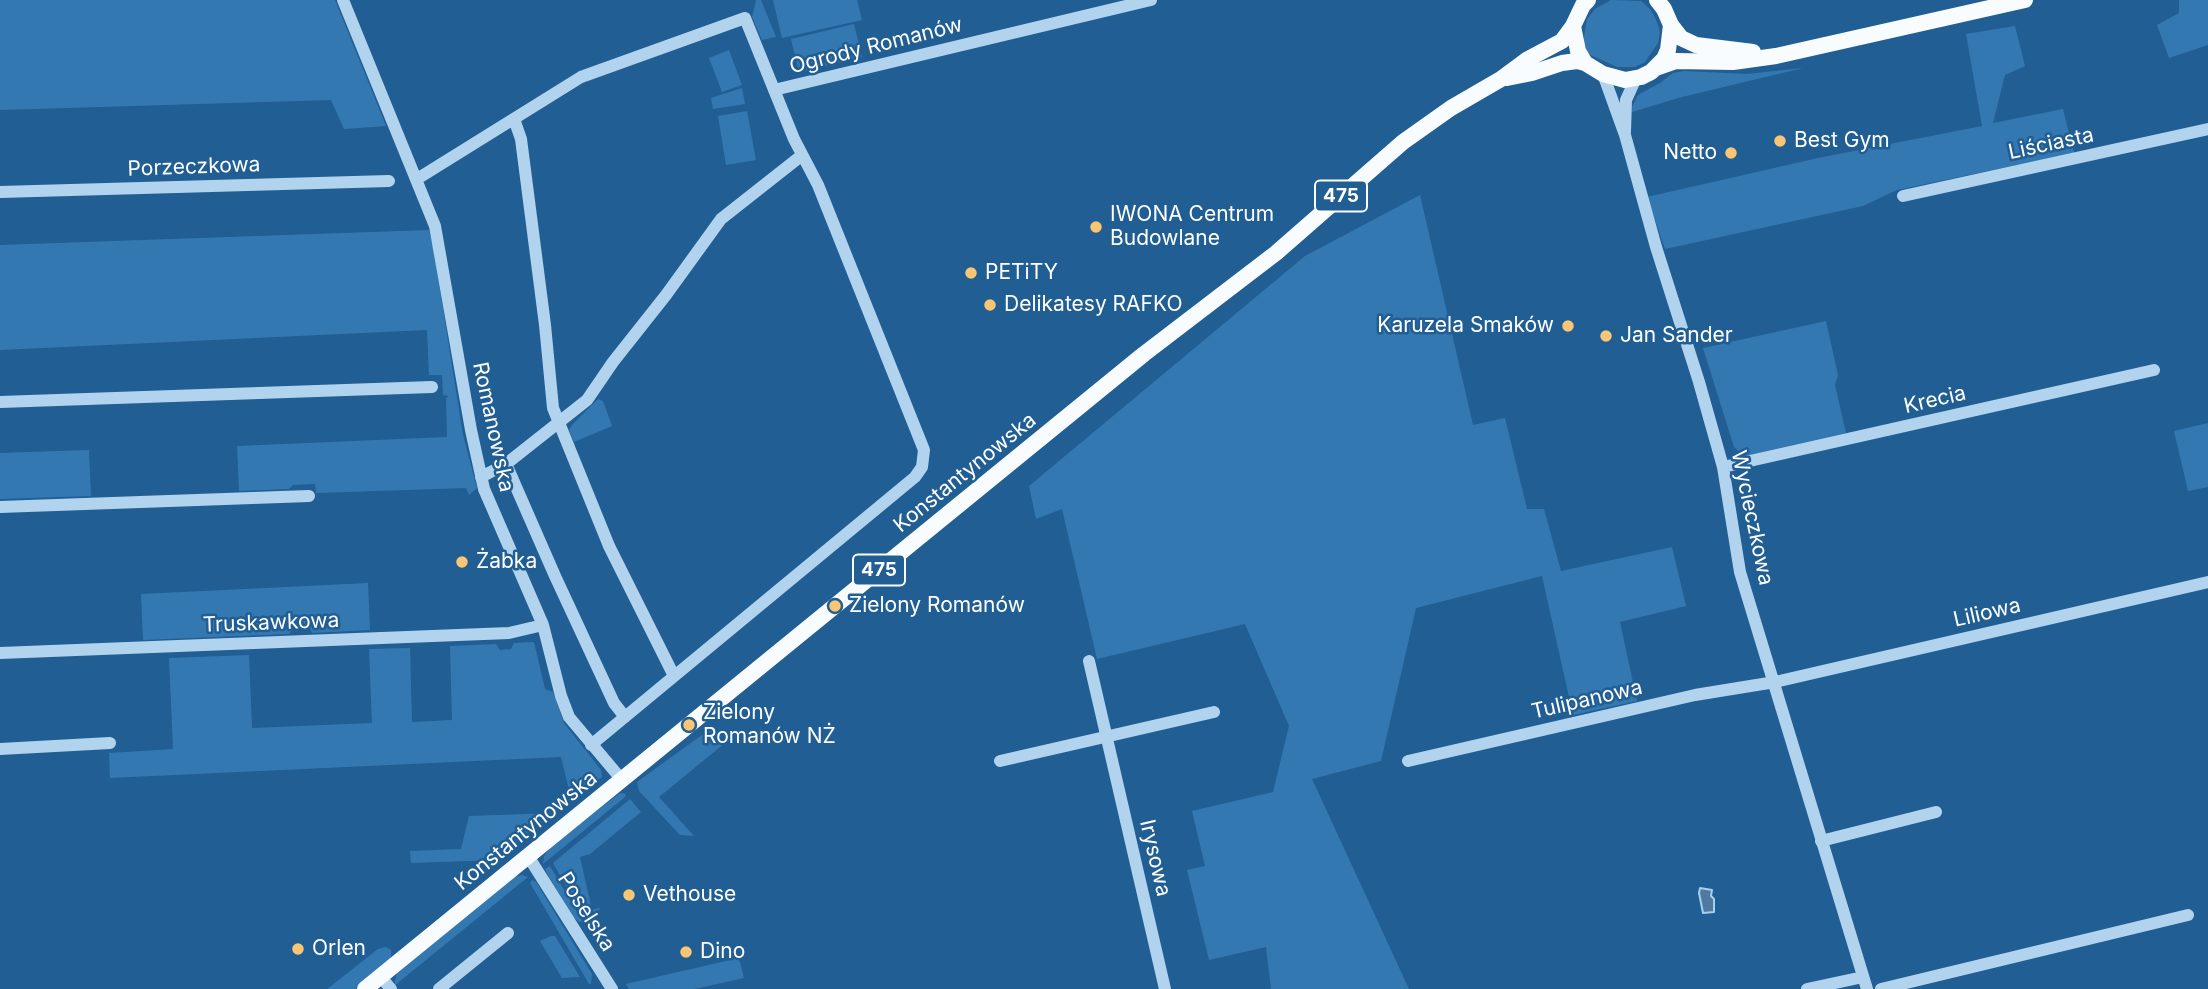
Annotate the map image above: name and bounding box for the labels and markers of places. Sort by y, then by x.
place label: Best Gym [1794,128,1890,154]
marker: Best Gym [1772,133,1788,149]
place label: Netto [1663,140,1717,166]
marker: Netto [1723,145,1739,161]
place label: IWONA Centrum Budowlane [1110,202,1274,252]
marker: IWONA Centrum Budowlane [1088,219,1104,235]
place label: PETiTY [985,260,1058,286]
marker: PETiTY [963,265,979,281]
place label: Delikatesy RAFKO [1004,292,1182,318]
marker: Delikatesy RAFKO [982,297,998,313]
place label: Karuzela Smaków [1377,313,1554,339]
marker: Karuzela Smaków [1560,318,1576,334]
place label: Jan Sander [1620,323,1733,349]
marker: Jan Sander [1598,328,1614,344]
place label: Żabka [476,549,537,575]
marker: Żabka [454,554,470,570]
place label: Zielony Romanów [849,593,1025,619]
marker: Zielony Romanów [827,598,843,614]
place label: Zielony Romanów NŻ [703,700,836,750]
marker: Zielony Romanów NŻ [681,717,697,733]
place label: Vethouse [643,882,736,908]
marker: Vethouse [621,887,637,903]
place label: Orlen [312,936,366,962]
place label: Dino [700,939,745,965]
marker: Orlen [290,941,306,957]
marker: Dino [678,944,694,960]

